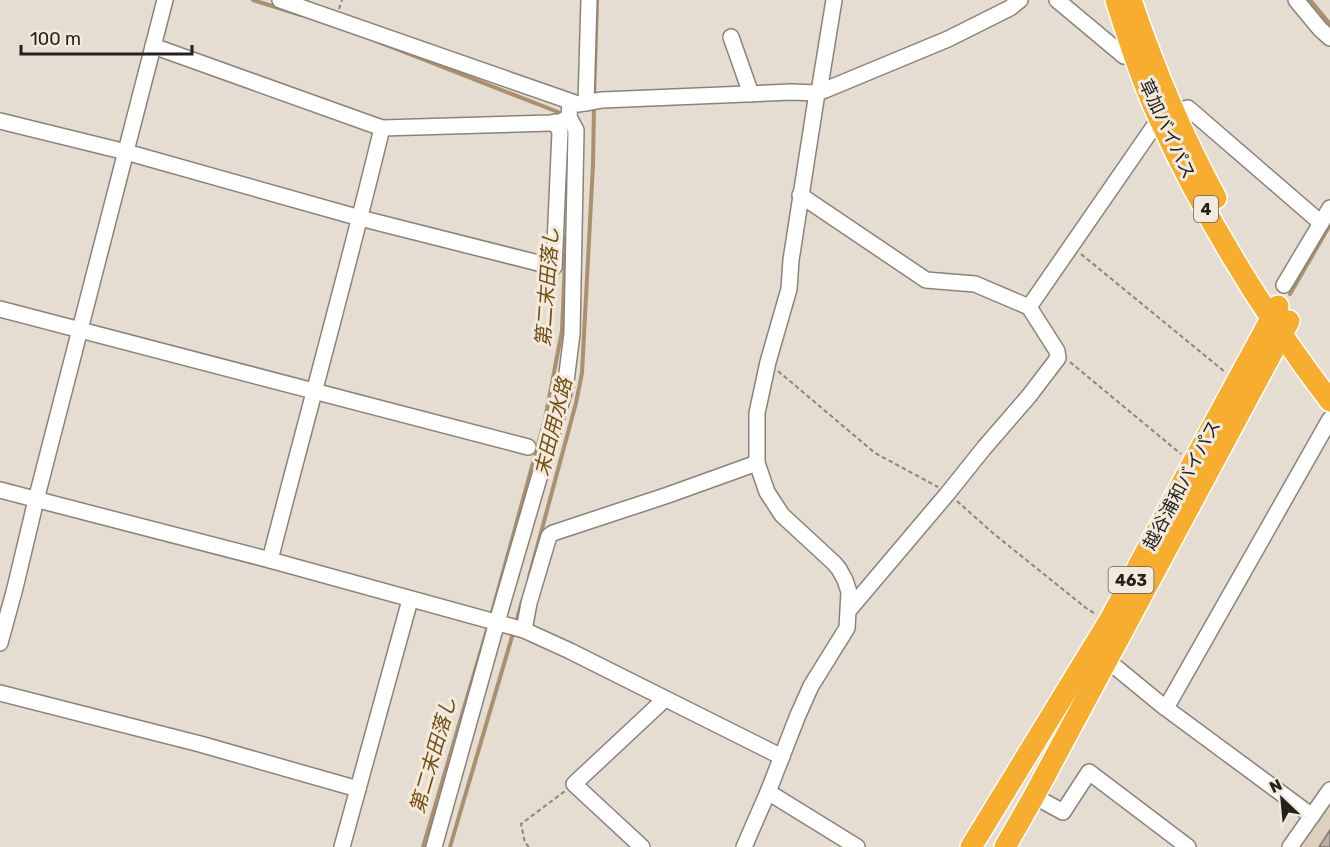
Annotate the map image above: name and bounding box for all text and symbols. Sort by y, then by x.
scale bar [21,18,192,56]
text: 100 m [30,28,81,50]
street label: 草加バイパス [1134,76,1200,182]
road number: 4 [1194,196,1218,222]
water label: 第二末田落し [531,226,563,348]
water label: 末田用水路 [529,374,577,478]
street label: 越谷浦和バイパス [1139,416,1225,554]
road number: 463 [1108,567,1154,593]
water label: 第二末田落し [405,694,461,816]
north arrow [1252,769,1312,829]
text: N [1266,775,1285,797]

